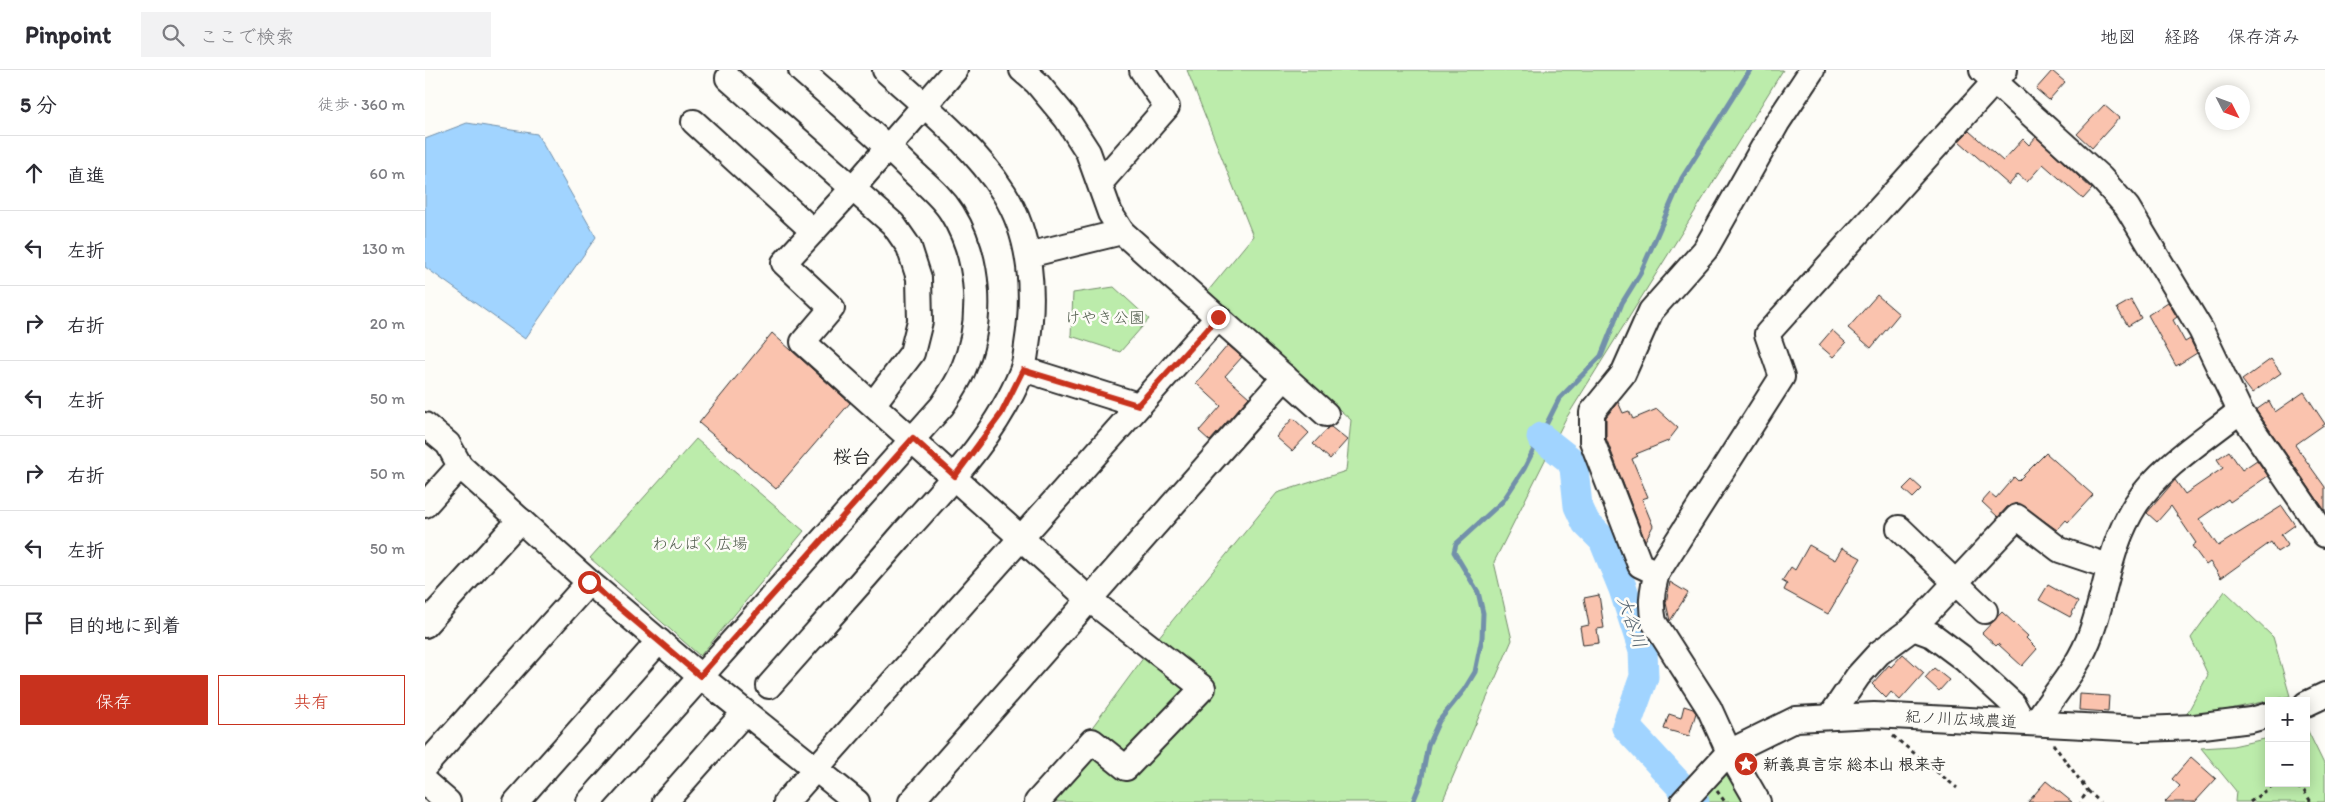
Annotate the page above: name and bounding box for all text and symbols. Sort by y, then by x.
search box [141,12,491,57]
text: Pinpoint [25,20,111,49]
icon: search [159,21,187,49]
text: ここで検索 [199,25,294,48]
text: 地図 [2100,26,2136,48]
text: 経路 [2164,26,2200,48]
text: 保存済み [2228,26,2300,48]
north arrow [2205,85,2250,130]
text: 5 分 [20,92,57,117]
text: 徒歩 · 360 m [318,95,405,114]
icon: ahead [20,159,48,187]
text: 直進 [67,164,105,187]
text: 60 m [370,164,405,183]
icon: left [20,234,48,262]
text: 左折 [67,239,105,262]
text: 130 m [362,239,405,258]
route end [1207,306,1230,329]
park label: けやき公園 [1065,308,1145,327]
icon: right [20,309,48,337]
text: 右折 [67,314,105,337]
text: 20 m [370,314,405,333]
icon: left [20,384,48,412]
text: 左折 [67,389,105,412]
text: 50 m [370,389,405,408]
district label: 桜台 [833,445,871,468]
icon: right [20,459,48,487]
text: 右折 [67,464,105,487]
text: 50 m [370,464,405,483]
icon: left [20,534,48,562]
park label: わんぱく広場 [652,534,748,553]
text: 左折 [67,539,105,562]
text: 50 m [370,539,405,558]
route start [578,571,601,594]
water label: 大谷川 [1613,593,1651,651]
icon: arrive [20,609,48,637]
text: 目的地に到着 [67,614,181,637]
button: 保存 [20,675,208,725]
button: 共有 [218,675,405,725]
map controls [2265,697,2310,787]
button: + [2265,697,2310,742]
street label: 紀ノ川広域農道 [1905,707,2017,731]
button: − [2265,742,2310,787]
place icon: 新義真言宗 総本山 根来寺 [1733,751,1759,777]
place label: 新義真言宗 総本山 根来寺 [1763,755,1946,774]

